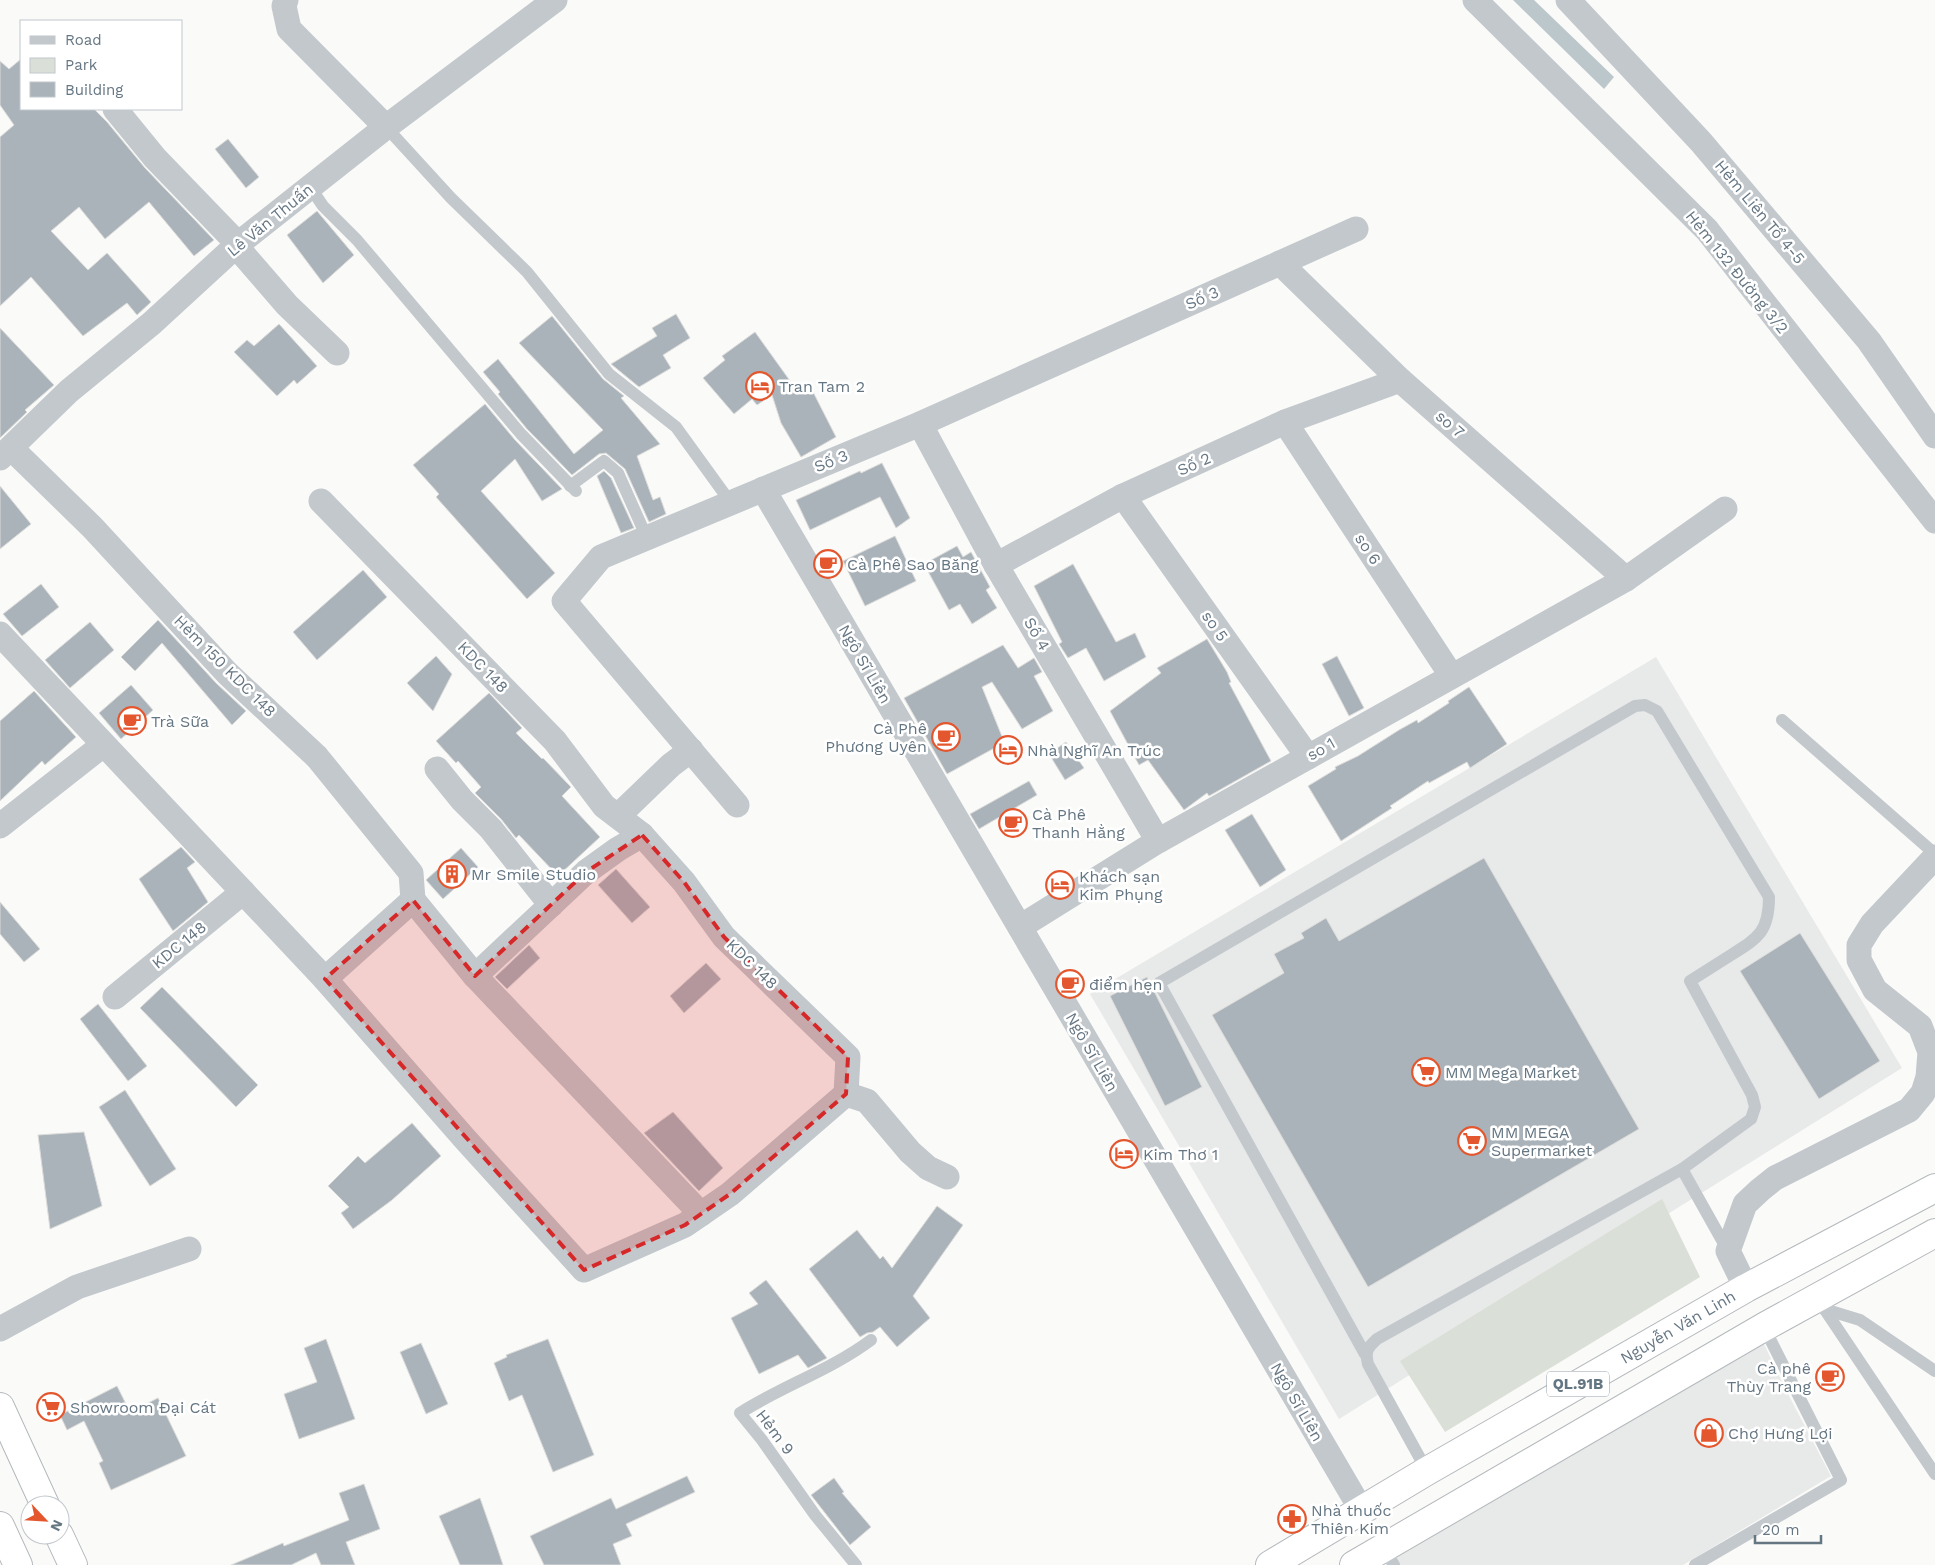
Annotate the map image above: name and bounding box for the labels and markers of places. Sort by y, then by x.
hotel icon: Tran Tam 2 [745,371,775,401]
place label: Tran Tam 2 [779,377,865,396]
cafe icon: Cà Phê Sao Băng [813,549,843,579]
place label: Cà Phê Sao Băng [847,555,979,574]
cafe icon: Trà Sữa [117,706,147,736]
place label: Trà Sữa [151,712,209,731]
place label: Cà Phê Phương Uyên [825,719,927,756]
cafe icon: Cà Phê Phương Uyên [931,722,961,752]
hotel icon: Nhà Nghĩ An Trúc [993,735,1023,765]
place label: Nhà Nghĩ An Trúc [1027,741,1161,760]
place label: Cà Phê Thanh Hằng [1032,805,1125,842]
cafe icon: Cà Phê Thanh Hằng [998,808,1028,838]
building icon: Mr Smile Studio [437,859,467,889]
place label: Mr Smile Studio [471,865,596,884]
place label: Khách sạn Kim Phụng [1079,867,1163,904]
hotel icon: Khách sạn Kim Phụng [1045,870,1075,900]
cafe icon: điểm hẹn [1055,969,1085,999]
place label: điểm hẹn [1089,975,1162,994]
supermarket icon: MM Mega Market [1411,1057,1441,1087]
place label: MM Mega Market [1445,1063,1577,1082]
place label: MM MEGA Supermarket [1491,1123,1592,1160]
supermarket icon: MM MEGA Supermarket [1457,1126,1487,1156]
hotel icon: Kim Thơ 1 [1109,1139,1139,1169]
place label: Kim Thơ 1 [1143,1145,1218,1164]
place label: Cà phê Thùy Trang [1727,1359,1811,1396]
cafe icon: Cà phê Thùy Trang [1815,1362,1845,1392]
supermarket icon: Showroom Đại Cát [36,1392,66,1422]
place label: Showroom Đại Cát [70,1398,216,1417]
shop icon: Chợ Hưng Lợi [1694,1418,1724,1448]
place label: Chợ Hưng Lợi [1728,1424,1832,1443]
place label: Nhà thuốc Thiên Kim [1311,1501,1391,1538]
pharmacy icon: Nhà thuốc Thiên Kim [1277,1504,1307,1534]

